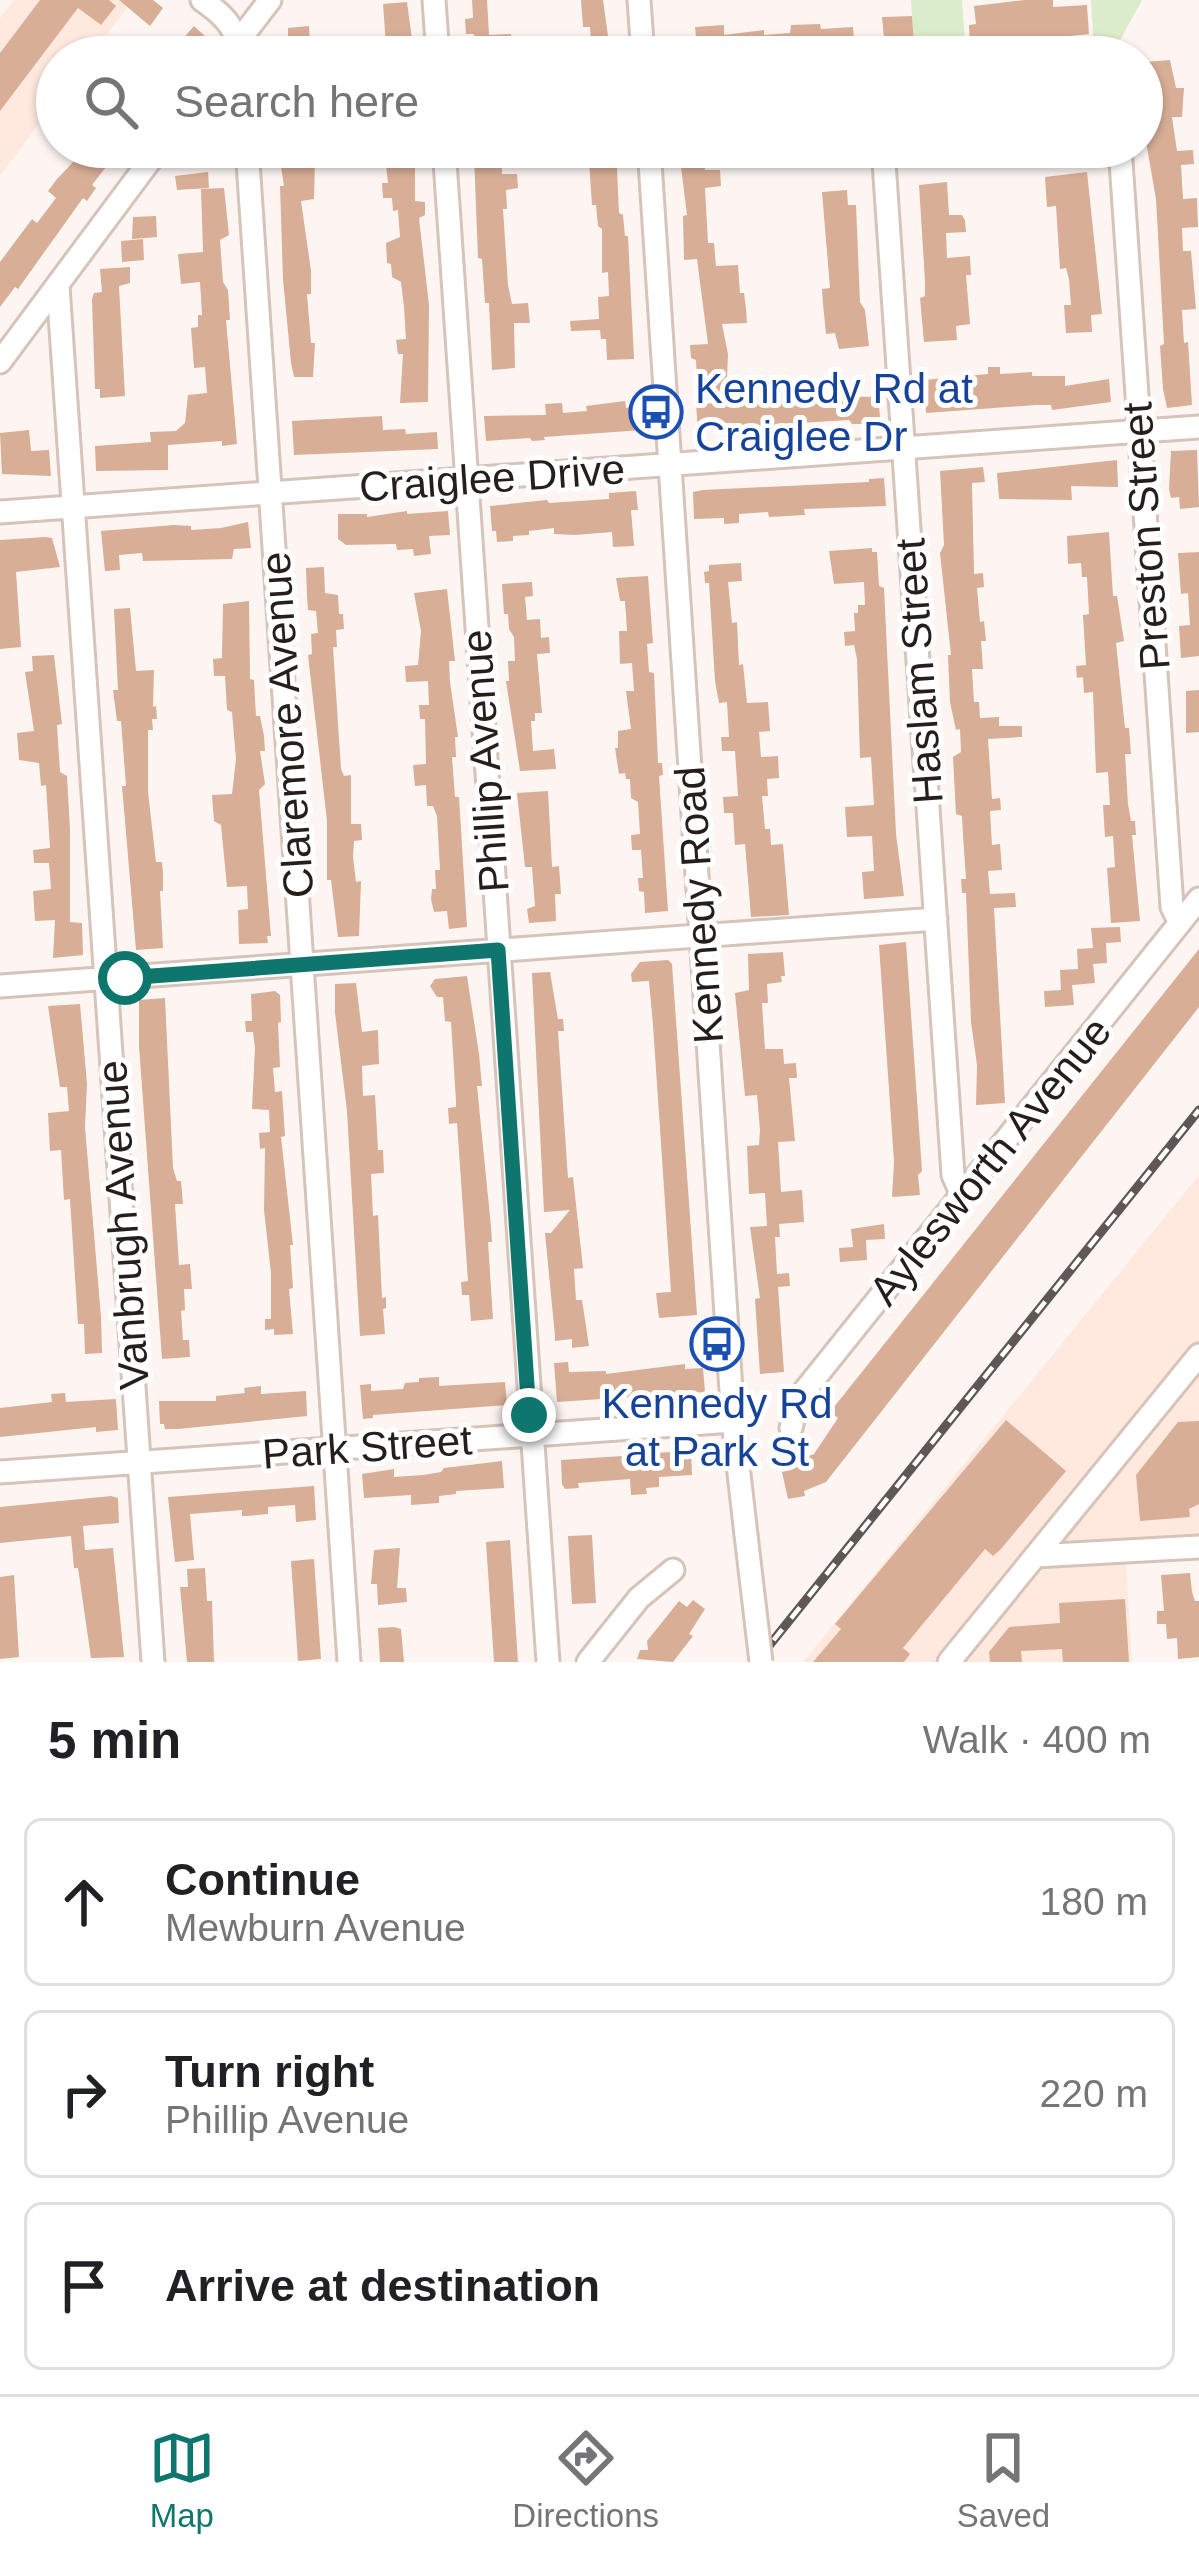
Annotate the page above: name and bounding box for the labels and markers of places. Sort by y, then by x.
place label: Kennedy Rd at Craiglee Dr [695,365,973,460]
bus stop icon: Kennedy Rd at Craiglee Dr [628,384,684,440]
bus stop icon: Kennedy Rd at Park St [689,1316,745,1372]
place label: Kennedy Rd at Park St [601,1380,833,1475]

